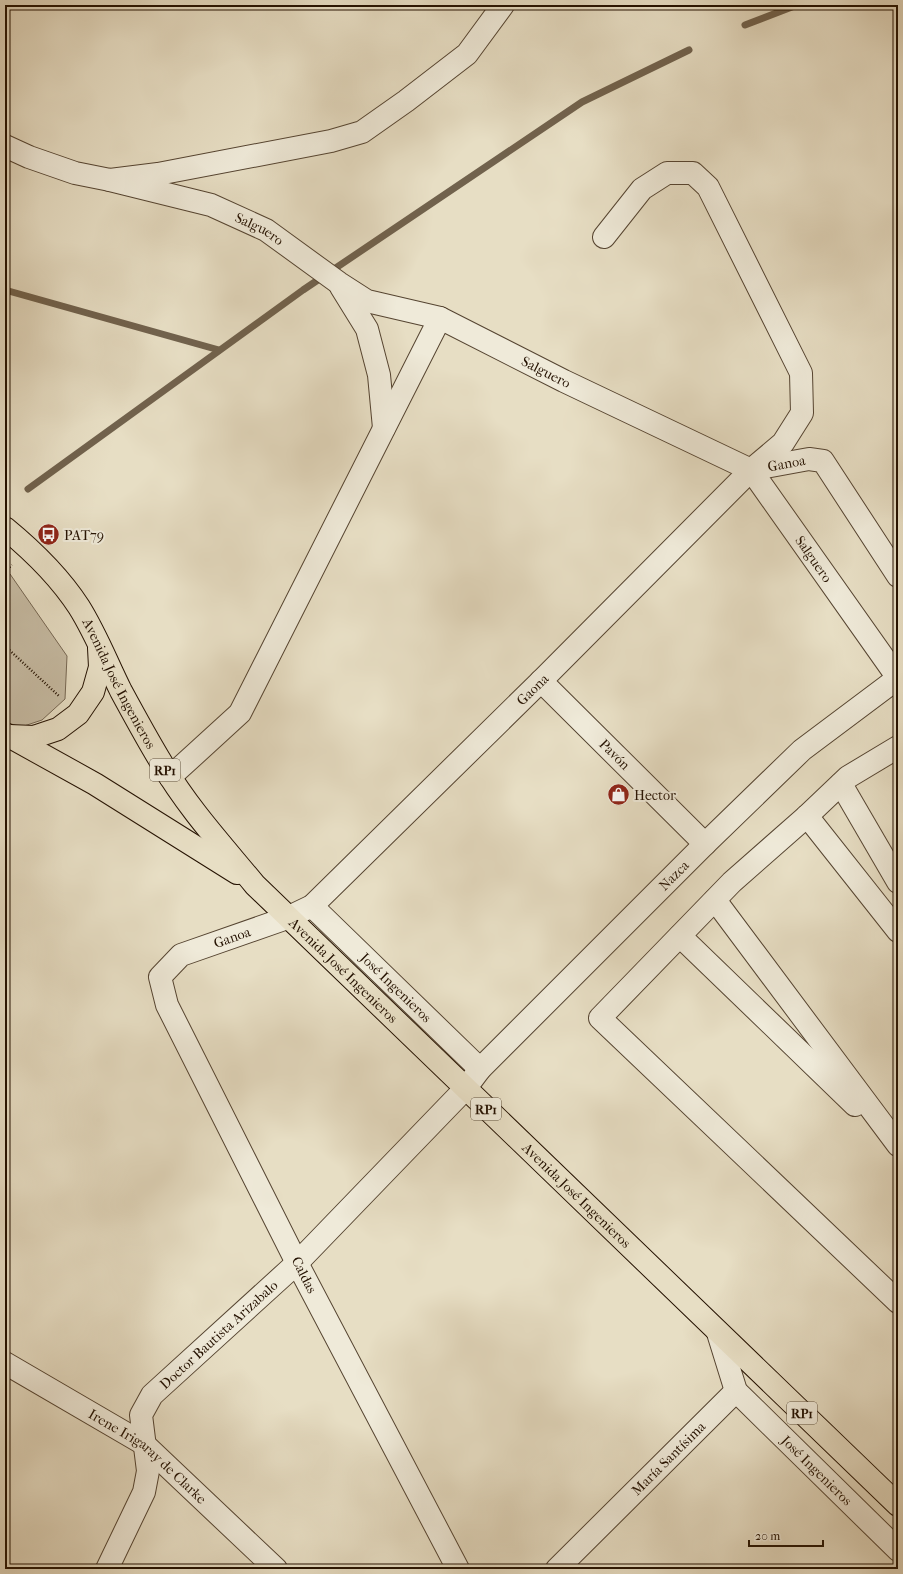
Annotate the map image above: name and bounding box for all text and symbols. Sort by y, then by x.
street label: Salguero [232,209,287,249]
street label: Salguero [519,352,574,391]
street label: Ganoa [766,451,807,475]
bus stop icon: PAT79 [36,522,62,548]
place label: PAT79 [64,527,104,544]
street label: Salguero [792,532,836,586]
street label: Avenida José Ingenieros [78,614,160,752]
street label: Gaona [513,670,552,709]
street label: Pavón [596,735,634,773]
road number: RP1 [150,759,180,781]
shop icon: Hector [606,782,632,808]
place label: Hector [634,787,676,804]
street label: Nazca [655,856,693,894]
street label: Avenida José Ingenieros [284,915,400,1027]
street label: Ganoa [211,923,253,951]
street label: José Ingenieros [357,950,435,1026]
road number: RP1 [471,1098,501,1120]
street label: Avenida José Ingenieros [518,1138,635,1251]
street label: Caldas [288,1254,320,1296]
street label: Doctor Bautista Arizabalo [156,1276,281,1393]
road number: RP1 [787,1402,817,1424]
street label: Irene Irigaray de Clarke [86,1405,210,1507]
street label: María Santísima [628,1418,709,1499]
street label: José Ingenieros [777,1431,856,1509]
scale bar [749,1522,823,1548]
text: 20 m [755,1529,780,1543]

